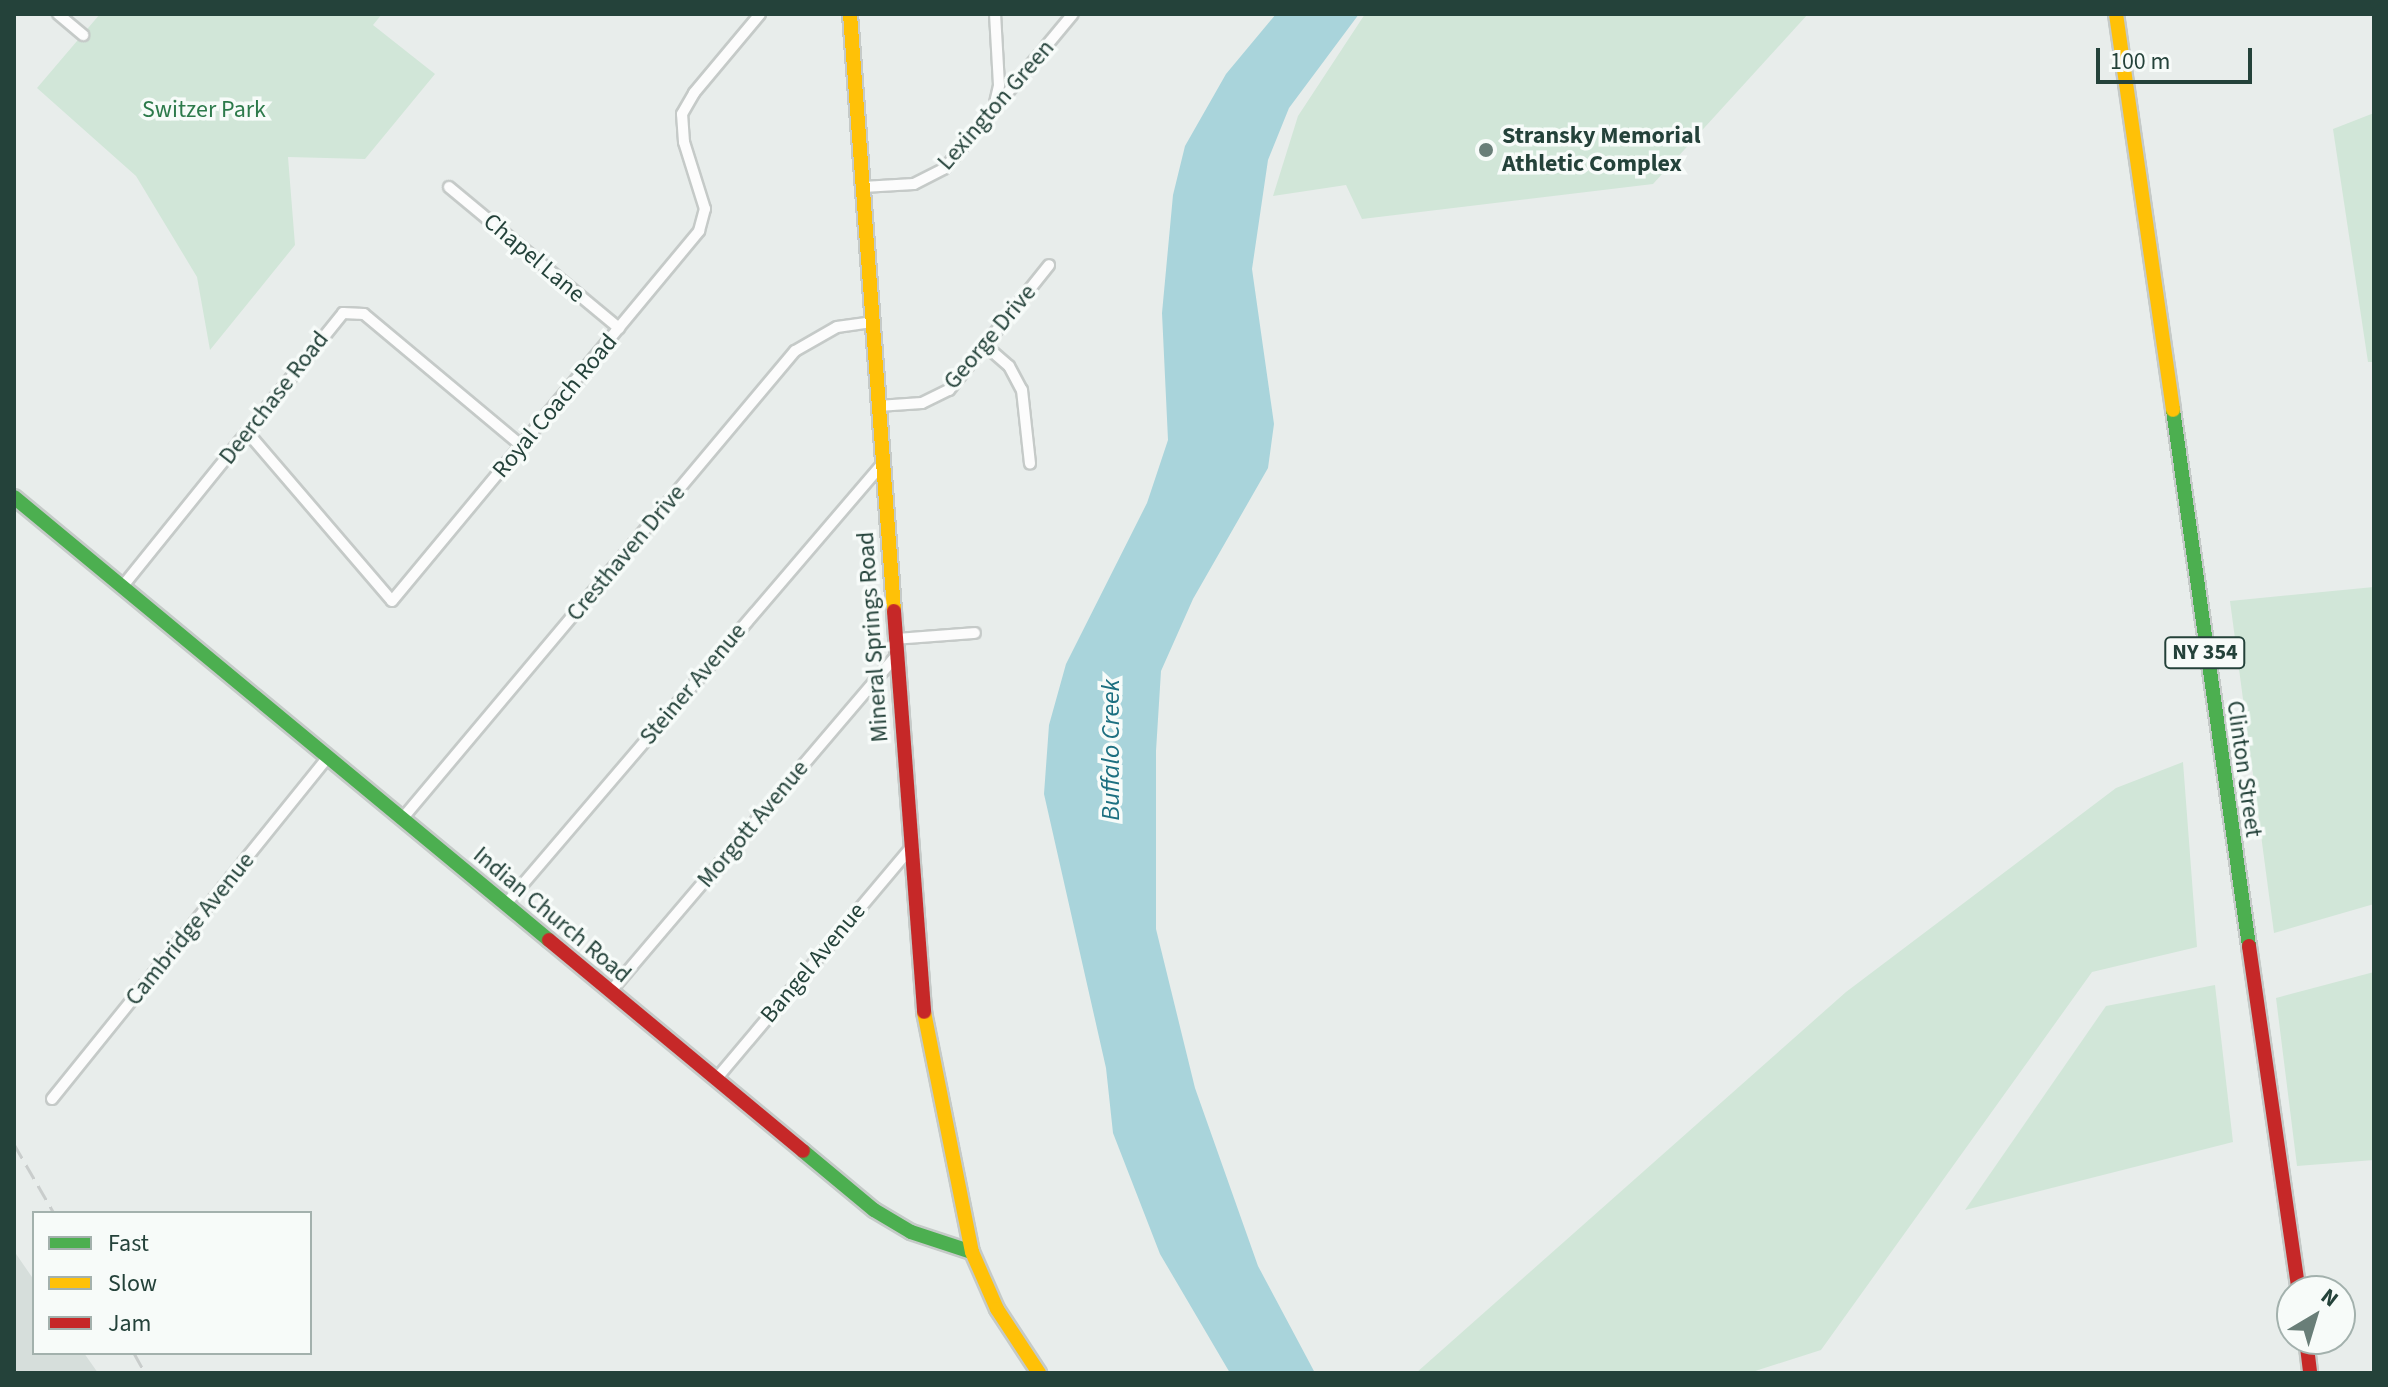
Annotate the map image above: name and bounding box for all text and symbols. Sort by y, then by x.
scale bar [2100,32,2256,82]
street label: Lexington Green [932,34,1060,176]
text: 100 m [2110,44,2170,79]
park label: Switzer Park [142,96,266,124]
place label: Stransky Memorial Athletic Complex [1502,122,1700,178]
marker: Stransky Memorial Athletic Complex [1477,141,1495,159]
street label: Chapel Lane [477,207,591,309]
street label: George Drive [938,279,1042,395]
street label: Deerchase Road [213,326,335,470]
street label: Royal Coach Road [486,328,624,484]
street label: Cresthaven Drive [560,479,692,627]
street label: Mineral Springs Road [851,531,895,743]
street label: Steiner Avenue [634,617,752,751]
road number: NY 354 [2163,635,2247,671]
water label: Buffalo Creek [1095,679,1127,821]
street label: Clinton Street [2220,699,2268,839]
street label: Morgott Avenue [691,754,815,894]
street label: Indian Church Road [467,841,637,989]
street label: Cambridge Avenue [119,847,261,1011]
street label: Bangel Avenue [754,897,872,1029]
legend [32,1211,312,1355]
text: Fast [108,1226,149,1261]
text: Slow [108,1266,157,1301]
north arrow [2276,1275,2356,1355]
text: N [2314,1281,2345,1315]
text: Jam [108,1306,152,1341]

